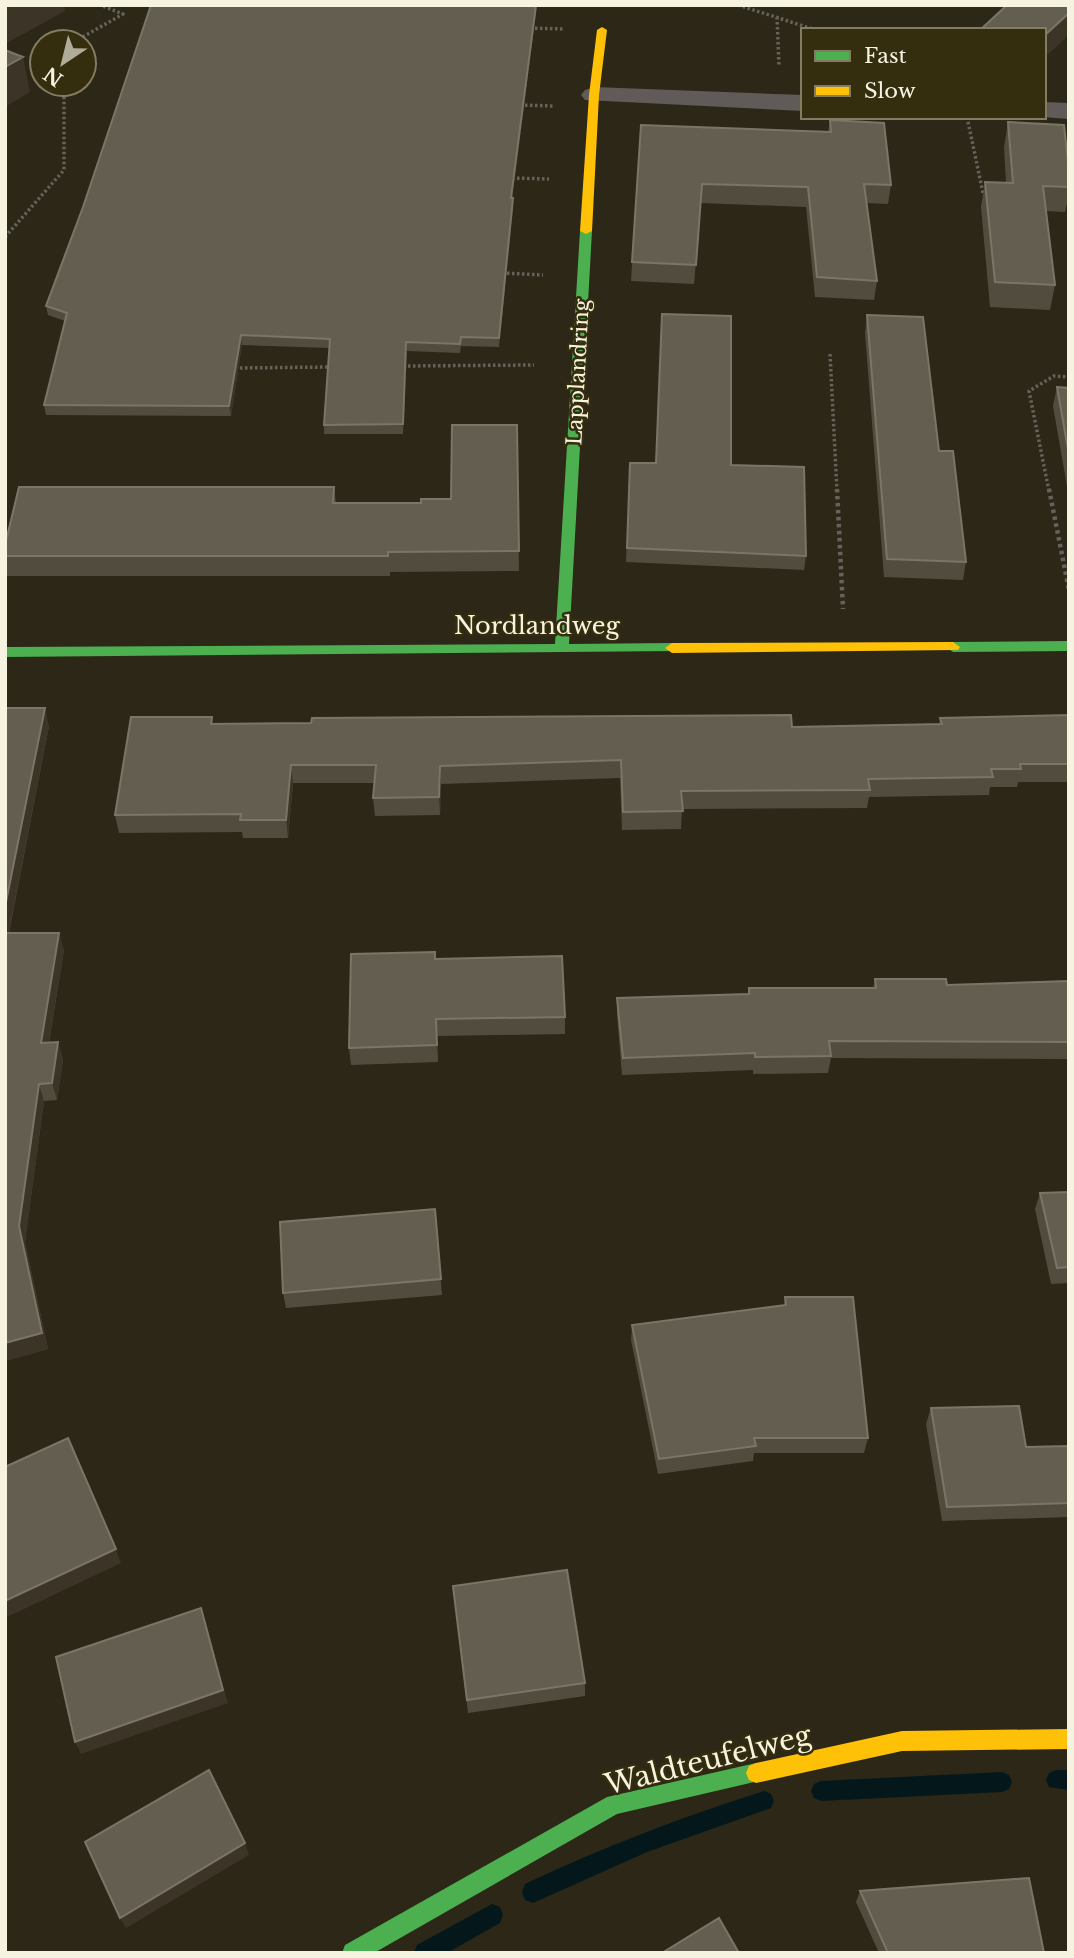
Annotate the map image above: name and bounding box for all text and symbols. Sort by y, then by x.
north arrow [28,28,98,98]
legend [801,28,1046,119]
text: Fast [864,43,906,69]
text: N [40,62,67,91]
text: Slow [864,78,916,104]
street label: Lapplandring [561,298,595,446]
street label: Nordlandweg [454,611,621,640]
street label: Waldteufelweg [600,1717,816,1803]

